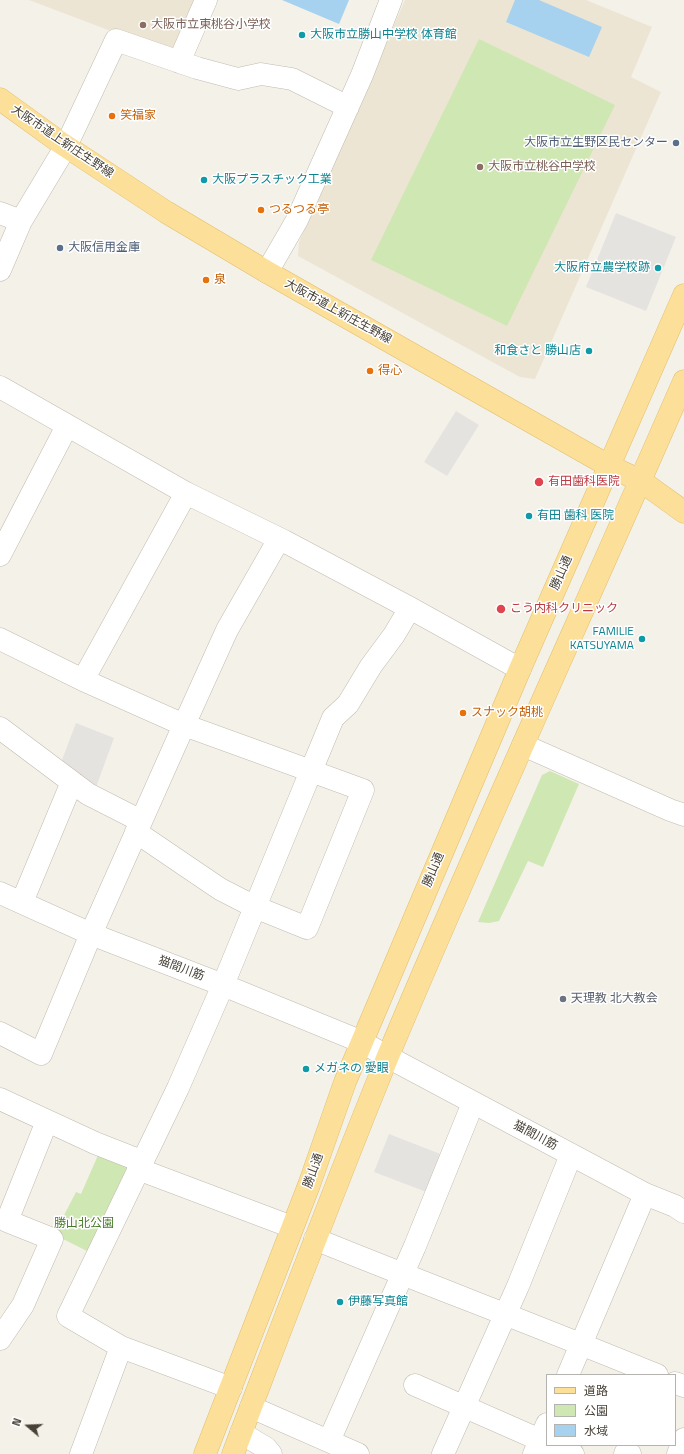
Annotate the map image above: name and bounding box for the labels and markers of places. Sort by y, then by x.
place label: 大阪市立東桃谷小学校 [151,18,271,32]
marker: 大阪市立東桃谷小学校 [138,20,148,30]
place label: 大阪市立勝山中学校 体育館 [310,28,457,42]
marker: 大阪市立勝山中学校 体育館 [297,30,307,40]
place label: 笑福家 [120,109,156,123]
marker: 笑福家 [107,111,117,121]
place label: 大阪市立生野区民センター [524,136,668,150]
marker: 大阪市立生野区民センター [671,138,681,148]
place label: 大阪市立桃谷中学校 [488,160,596,174]
marker: 大阪市立桃谷中学校 [475,162,485,172]
place label: 大阪プラスチック工業 [212,173,332,187]
marker: 大阪プラスチック工業 [199,175,209,185]
place label: つるつる亭 [269,203,329,217]
marker: つるつる亭 [256,205,266,215]
place label: 大阪信用金庫 [68,241,140,255]
marker: 大阪信用金庫 [55,243,65,253]
place label: 大阪府立農学校跡 [554,261,650,275]
marker: 大阪府立農学校跡 [653,263,663,273]
place label: 泉 [214,273,226,287]
marker: 泉 [201,275,211,285]
place label: 和食さと 勝山店 [494,344,581,358]
marker: 和食さと 勝山店 [584,346,594,356]
place label: 得心 [378,364,402,378]
marker: 得心 [365,366,375,376]
place label: 有田歯科医院 [548,475,620,489]
marker: 有田歯科医院 [533,476,545,488]
place label: 有田 歯科 医院 [537,509,614,523]
marker: 有田 歯科 医院 [524,511,534,521]
place label: こう内科クリニック [510,602,618,616]
marker: こう内科クリニック [495,603,507,615]
place label: FAMILIE KATSUYAMA [570,625,634,653]
marker: FAMILIE KATSUYAMA [637,634,647,644]
place label: スナック胡桃 [471,706,543,720]
marker: スナック胡桃 [458,708,468,718]
place label: 天理教 北大教会 [571,992,658,1006]
marker: 天理教 北大教会 [558,994,568,1004]
place label: メガネの 愛眼 [314,1062,389,1076]
marker: メガネの 愛眼 [301,1064,311,1074]
place label: 伊藤写真館 [348,1295,408,1309]
marker: 伊藤写真館 [335,1297,345,1307]

